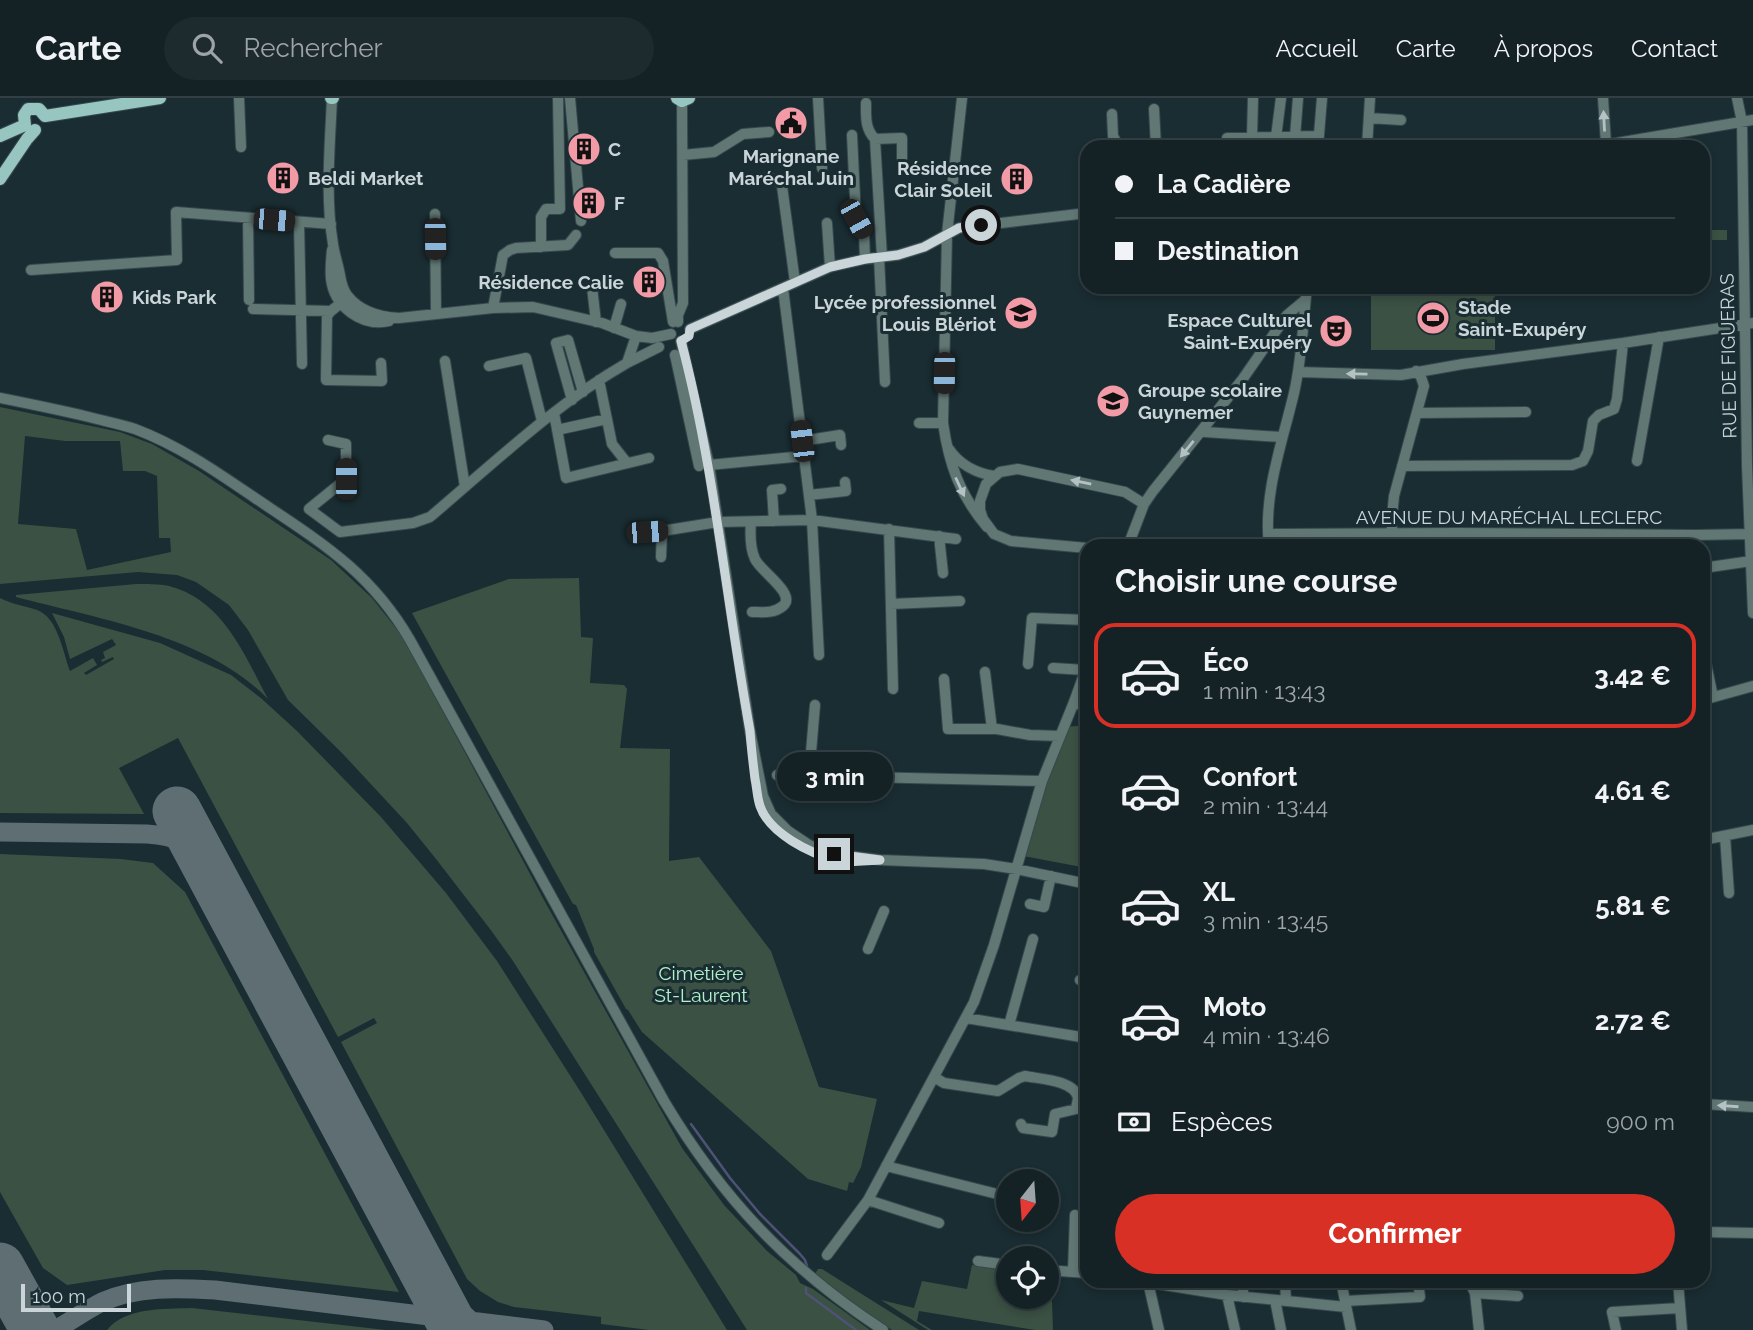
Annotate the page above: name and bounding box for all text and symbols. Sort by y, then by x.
search box [164,17,654,80]
text: Carte [35,29,122,68]
icon: search [188,29,226,67]
text: Rechercher [244,33,383,63]
text: Accueil [1276,34,1358,63]
text: Carte [1396,34,1456,63]
text: À propos [1494,34,1593,63]
text: Contact [1631,34,1718,63]
public building icon: Marignane Maréchal Juin [772,104,810,142]
one-way arrow [1599,110,1610,132]
building icon: C [565,130,603,168]
place label: C [608,138,621,160]
place label: Marignane Maréchal Juin [728,145,854,189]
place label: Résidence Clair Soleil [894,157,993,201]
building icon: Beldi Market [264,159,302,197]
building icon: Résidence Clair Soleil [998,160,1036,198]
place label: Beldi Market [308,167,424,189]
text: La Cadière [1157,169,1291,199]
building icon: F [570,184,608,222]
place label: F [614,192,625,214]
car [837,196,876,242]
car [253,208,296,232]
route start [965,209,997,241]
car [425,218,446,260]
text: Destination [1157,236,1299,266]
building icon: Résidence Calie [630,263,668,301]
place label: Résidence Calie [478,271,624,293]
street label: RUE DE FIGUERAS [1716,273,1740,439]
building icon: Kids Park [88,278,126,316]
place label: Kids Park [132,286,217,308]
place label: Lycée professionnel Louis Blériot [814,291,997,335]
school or university icon: Lycée professionnel Louis Blériot [1002,294,1040,332]
place label: Stade Saint-Exupéry [1458,296,1587,340]
sports icon: Stade Saint-Exupéry [1414,299,1452,337]
place label: Espace Culturel Saint-Exupéry [1167,309,1313,353]
theatre icon: Espace Culturel Saint-Exupéry [1317,312,1355,350]
car [934,352,955,394]
one-way arrow [1346,368,1368,379]
place label: Groupe scolaire Guynemer [1138,379,1282,423]
school or university icon: Groupe scolaire Guynemer [1094,382,1132,420]
car [790,419,815,463]
one-way arrow [1180,440,1195,458]
car [336,458,357,500]
one-way arrow [954,477,966,497]
one-way arrow [1070,477,1092,488]
street label: AVENUE DU MARÉCHAL LECLERC [1356,506,1662,528]
car [626,520,669,544]
text: Choisir une course [1115,562,1398,599]
icon: car [1119,644,1182,707]
text: Éco [1203,647,1249,677]
text: 3.42 € [1594,661,1671,691]
text: 1 min · 13:43 [1203,677,1326,704]
callout: 3 min [776,752,892,802]
icon: car [1119,759,1182,822]
text: Confort [1203,762,1297,792]
text: 3 min [805,763,865,790]
text: 4.61 € [1595,776,1671,806]
text: 2 min · 13:44 [1203,792,1328,819]
route end [818,838,850,870]
icon: car [1119,874,1182,937]
text: XL [1203,877,1235,907]
text: 5.81 € [1595,891,1671,921]
text: 3 min · 13:45 [1203,907,1328,934]
park label: Cimetière St-Laurent [654,962,748,1006]
icon: car [1119,989,1182,1052]
text: Moto [1203,992,1266,1022]
text: 2.72 € [1595,1006,1671,1036]
text: 4 min · 13:46 [1203,1022,1330,1049]
one-way arrow [1717,1100,1739,1111]
icon: cash [1115,1103,1153,1141]
text: Espèces [1171,1107,1273,1137]
text: 900 m [1606,1108,1675,1135]
north arrow [996,1169,1059,1232]
map controls [996,1169,1059,1309]
button: Confirmer [1115,1194,1675,1274]
button: locate [996,1246,1059,1309]
scale bar [21,1281,131,1313]
text: 100 m [32,1285,86,1307]

